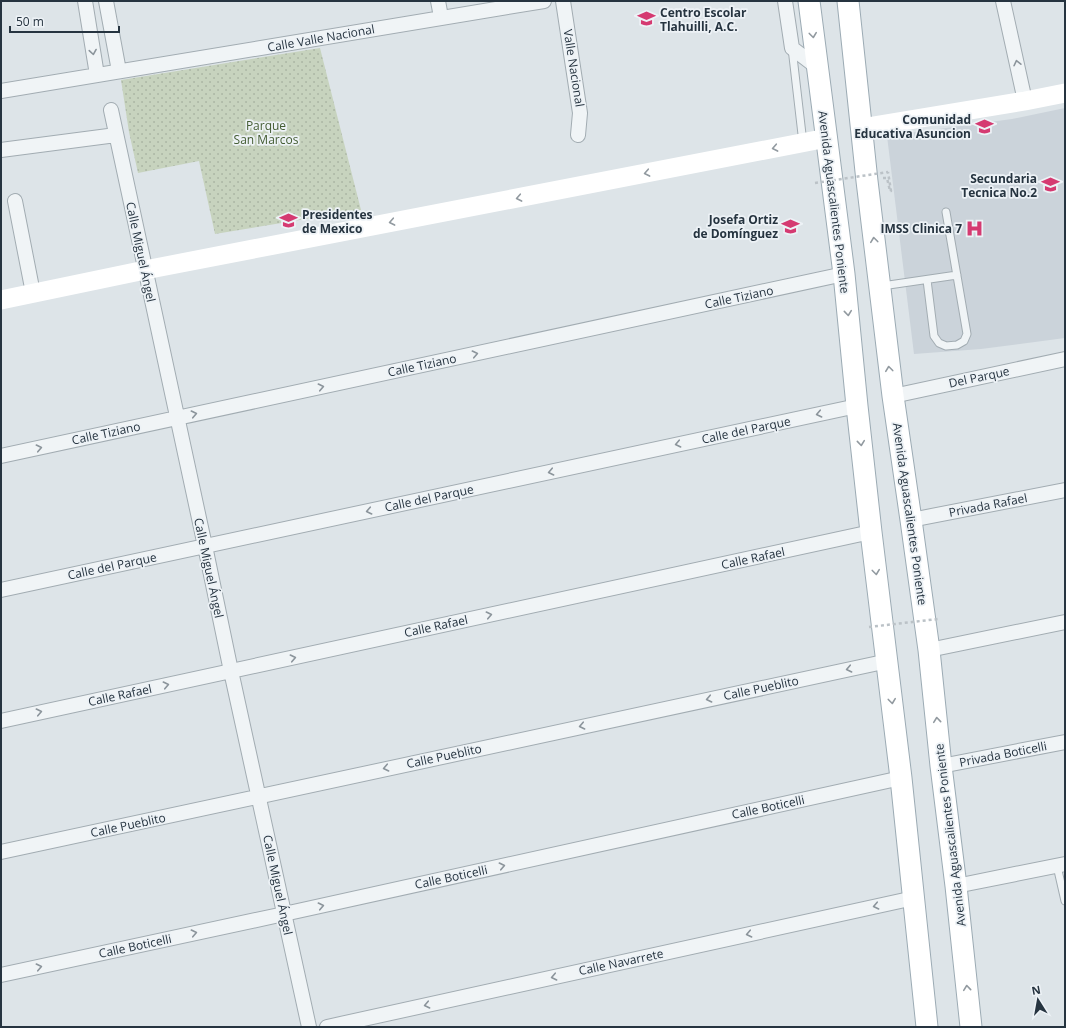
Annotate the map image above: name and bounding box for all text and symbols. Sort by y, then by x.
place label: Centro Escolar Tlahuilli, A.C. [660,4,747,35]
scale bar [10,8,119,34]
school or university icon: Centro Escolar Tlahuilli, A.C. [637,9,657,29]
text: 50 m [16,13,44,30]
street label: Calle Valle Nacional [266,20,376,56]
street label: Valle Nacional [559,28,589,108]
one-way arrow [809,32,818,38]
one-way arrow [88,49,97,55]
one-way arrow [1013,60,1022,67]
street label: Avenida Aguascalientes Poniente [814,110,854,295]
place label: Comunidad Educativa Asuncion [854,111,971,142]
school or university icon: Comunidad Educativa Asuncion [974,116,994,136]
park label: Parque San Marcos [234,117,299,148]
one-way arrow [772,144,778,152]
one-way arrow [644,168,650,177]
place label: Secundaria Tecnica No.2 [961,170,1037,201]
school or university icon: Secundaria Tecnica No.2 [1040,175,1060,195]
one-way arrow [516,193,523,201]
street label: Calle Miguel Ángel [122,200,160,304]
place label: Presidentes de Mexico [302,206,373,237]
school or university icon: Presidentes de Mexico [279,211,299,231]
place label: Josefa Ortiz de Domínguez [693,211,778,242]
school or university icon: Josefa Ortiz de Domínguez [781,216,801,236]
one-way arrow [389,218,395,226]
hospital icon: IMSS Clinica 7 [965,218,985,238]
place label: IMSS Clinica 7 [880,220,962,237]
one-way arrow [870,237,879,243]
street label: Calle Tiziano [703,281,775,313]
one-way arrow [843,310,852,316]
street label: Calle Tiziano [386,349,458,381]
one-way arrow [472,350,478,358]
street label: Del Parque [947,362,1011,392]
one-way arrow [885,366,894,372]
one-way arrow [318,384,324,392]
one-way arrow [816,410,822,418]
one-way arrow [190,411,197,419]
street label: Calle del Parque [700,412,792,448]
street label: Calle Tiziano [70,417,142,449]
street label: Avenida Aguascalientes Poniente [889,422,931,607]
one-way arrow [856,439,865,446]
one-way arrow [675,440,681,448]
one-way arrow [36,444,42,452]
one-way arrow [548,467,554,475]
street label: Calle del Parque [383,480,475,516]
street label: Privada Rafael [947,489,1029,521]
one-way arrow [366,506,372,514]
street label: Calle Miguel Ángel [190,516,228,620]
street label: Calle Rafael [720,543,786,573]
street label: Calle del Parque [66,548,158,584]
one-way arrow [871,569,880,575]
street label: Calle Rafael [403,611,469,641]
one-way arrow [486,612,492,620]
one-way arrow [290,654,296,662]
one-way arrow [846,664,853,672]
street label: Calle Pueblito [722,672,800,704]
street label: Calle Rafael [87,680,153,710]
one-way arrow [163,682,169,690]
one-way arrow [706,695,712,703]
one-way arrow [887,698,896,704]
one-way arrow [36,709,42,717]
one-way arrow [932,717,941,723]
one-way arrow [578,722,585,730]
street label: Privada Boticelli [958,737,1048,771]
street label: Calle Pueblito [405,740,483,772]
street label: Avenida Aguascalientes Poniente [930,742,970,927]
one-way arrow [383,764,389,772]
street label: Calle Boticelli [730,791,806,823]
street label: Calle Pueblito [89,809,167,841]
street label: Calle Miguel Ángel [259,833,297,937]
street label: Calle Boticelli [413,861,489,893]
one-way arrow [499,862,505,870]
one-way arrow [317,902,324,910]
one-way arrow [873,902,879,910]
street label: Calle Boticelli [97,930,173,962]
one-way arrow [190,930,197,938]
one-way arrow [746,930,752,938]
street label: Calle Navarrete [577,945,665,979]
one-way arrow [36,963,42,971]
one-way arrow [551,973,557,981]
north arrow [1018,980,1058,1020]
text: N [1030,981,1042,998]
one-way arrow [963,985,972,991]
one-way arrow [424,1001,430,1009]

